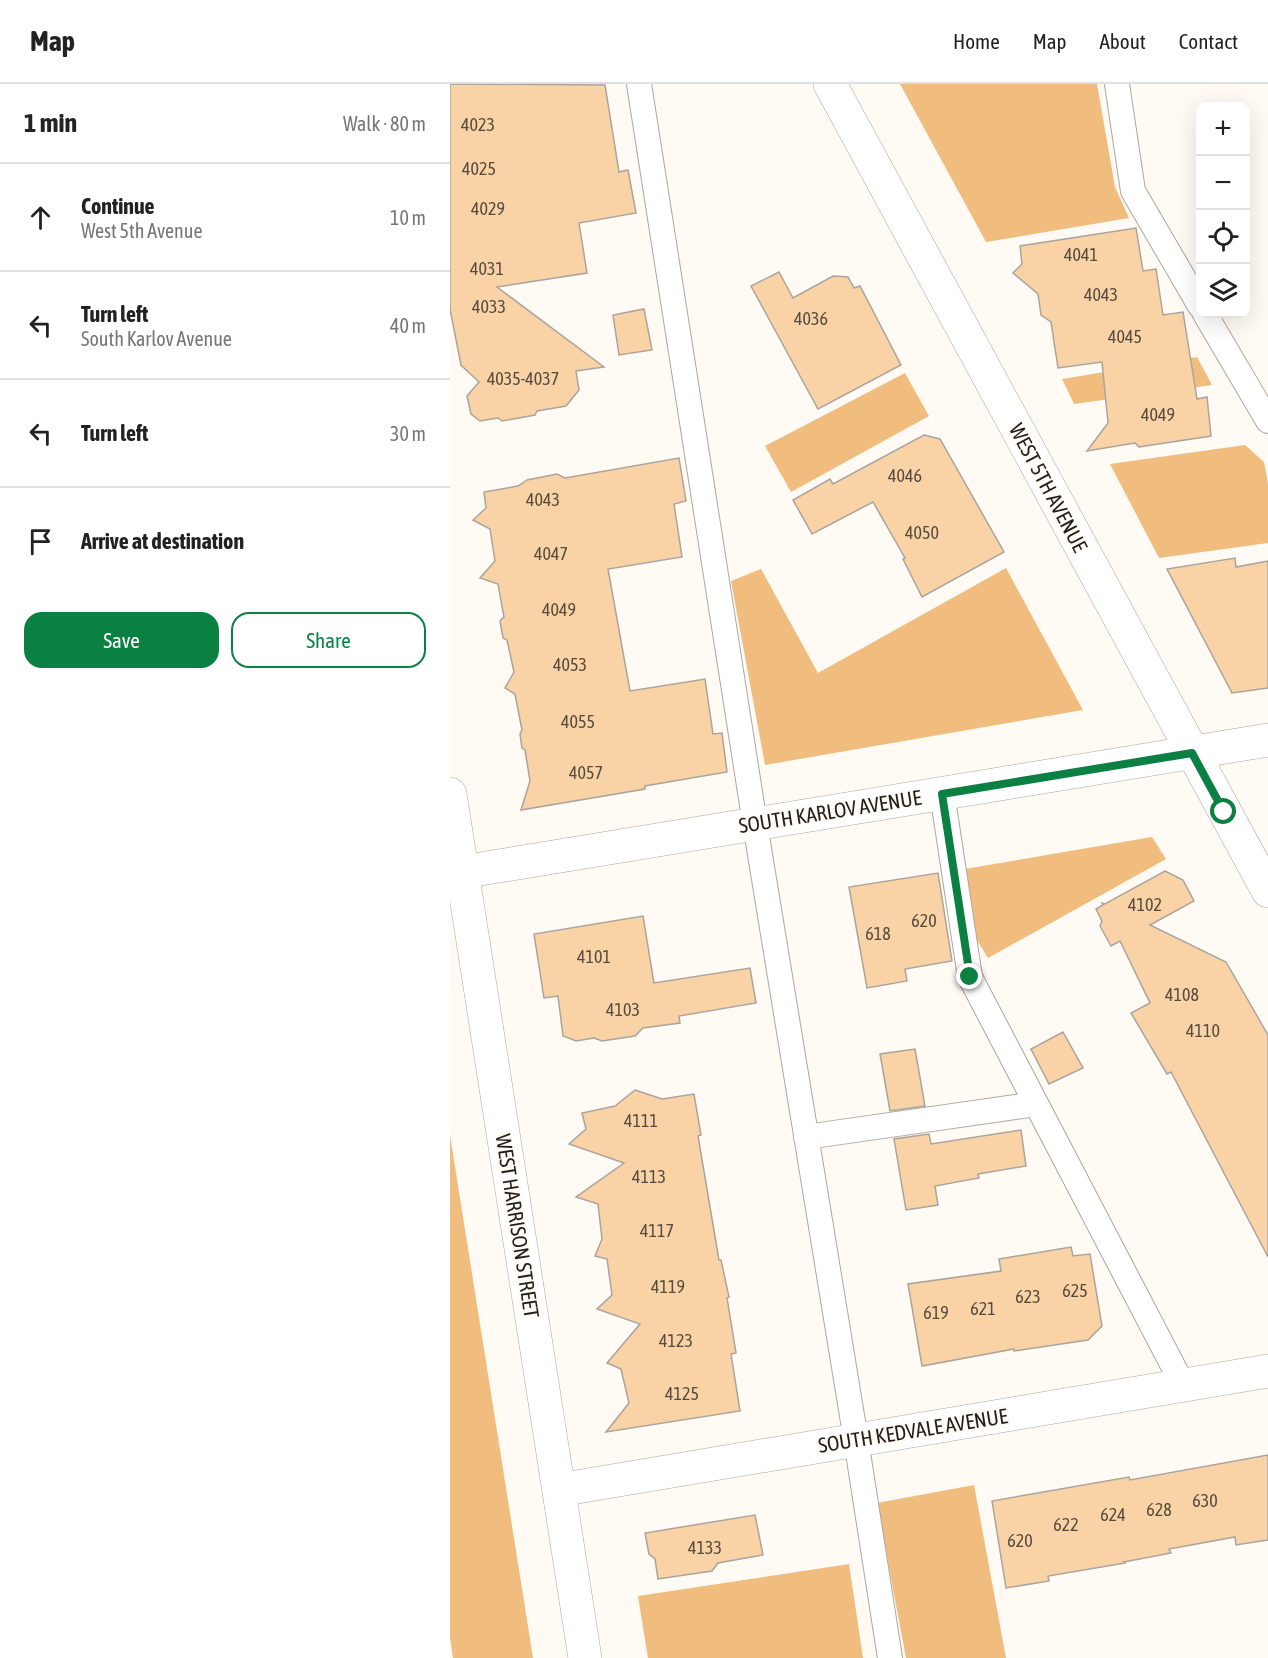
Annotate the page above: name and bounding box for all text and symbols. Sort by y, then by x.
text: Map [30,25,75,57]
text: Home [953,29,1000,53]
text: Map [1033,29,1067,53]
text: About [1100,29,1146,53]
text: Contact [1179,29,1238,53]
map controls [1196,102,1250,318]
button: + [1196,102,1250,156]
text: 1 min [24,108,77,138]
text: Walk · 80 m [343,112,426,135]
house number: 4023 [461,114,495,135]
button: − [1196,156,1250,210]
house number: 4025 [462,158,496,179]
text: Continue [81,193,155,219]
house number: 4029 [471,198,505,219]
icon: ahead [24,201,57,234]
text: 10 m [390,206,426,229]
button: locate [1196,210,1250,264]
text: West 5th Avenue [81,219,203,242]
house number: 4041 [1064,244,1098,265]
house number: 4031 [470,258,504,279]
button: layers [1196,264,1250,318]
house number: 4043 [1084,284,1118,305]
house number: 4033 [472,296,506,317]
text: Turn left [81,301,148,327]
house number: 4036 [794,308,828,329]
icon: left [24,309,57,342]
text: 40 m [390,314,426,337]
house number: 4045 [1108,326,1142,347]
text: South Karlov Avenue [81,327,232,350]
house number: 4035-4037 [487,368,559,389]
house number: 4049 [1141,404,1175,425]
icon: left [24,417,57,450]
street label: WEST 5TH AVENUE [1005,419,1093,556]
text: Turn left [81,420,148,446]
text: 30 m [390,422,426,445]
house number: 4046 [888,465,922,486]
house number: 4043 [526,489,560,510]
house number: 4050 [905,522,939,543]
icon: arrive [24,525,57,558]
text: Arrive at destination [81,528,244,554]
house number: 4047 [534,543,568,564]
house number: 4049 [542,599,576,620]
button: Save [24,612,219,668]
button: Share [231,612,426,668]
house number: 4053 [553,654,587,675]
house number: 4055 [561,711,595,732]
house number: 4057 [569,762,603,783]
street label: SOUTH KARLOV AVENUE [737,785,923,837]
route start [1210,798,1236,824]
house number: 4102 [1128,894,1162,915]
house number: 620 [911,910,937,931]
house number: 618 [865,923,891,944]
house number: 4101 [577,946,611,967]
route end [956,963,982,989]
house number: 4108 [1165,984,1199,1005]
house number: 4103 [606,999,640,1020]
house number: 4110 [1186,1020,1220,1041]
house number: 4111 [624,1110,658,1131]
street label: WEST HARRISON STREET [492,1132,544,1320]
house number: 4113 [632,1166,666,1187]
house number: 4117 [640,1220,674,1241]
house number: 4119 [651,1276,685,1297]
house number: 625 [1062,1280,1088,1301]
house number: 623 [1015,1286,1041,1307]
house number: 621 [970,1298,996,1319]
house number: 619 [923,1302,949,1323]
house number: 4123 [659,1330,693,1351]
house number: 4125 [665,1383,699,1404]
street label: SOUTH KEDVALE AVENUE [816,1403,1009,1457]
house number: 630 [1192,1490,1218,1511]
house number: 628 [1146,1499,1172,1520]
house number: 624 [1100,1504,1126,1525]
house number: 622 [1053,1514,1079,1535]
house number: 620 [1007,1530,1033,1551]
house number: 4133 [688,1537,722,1558]

